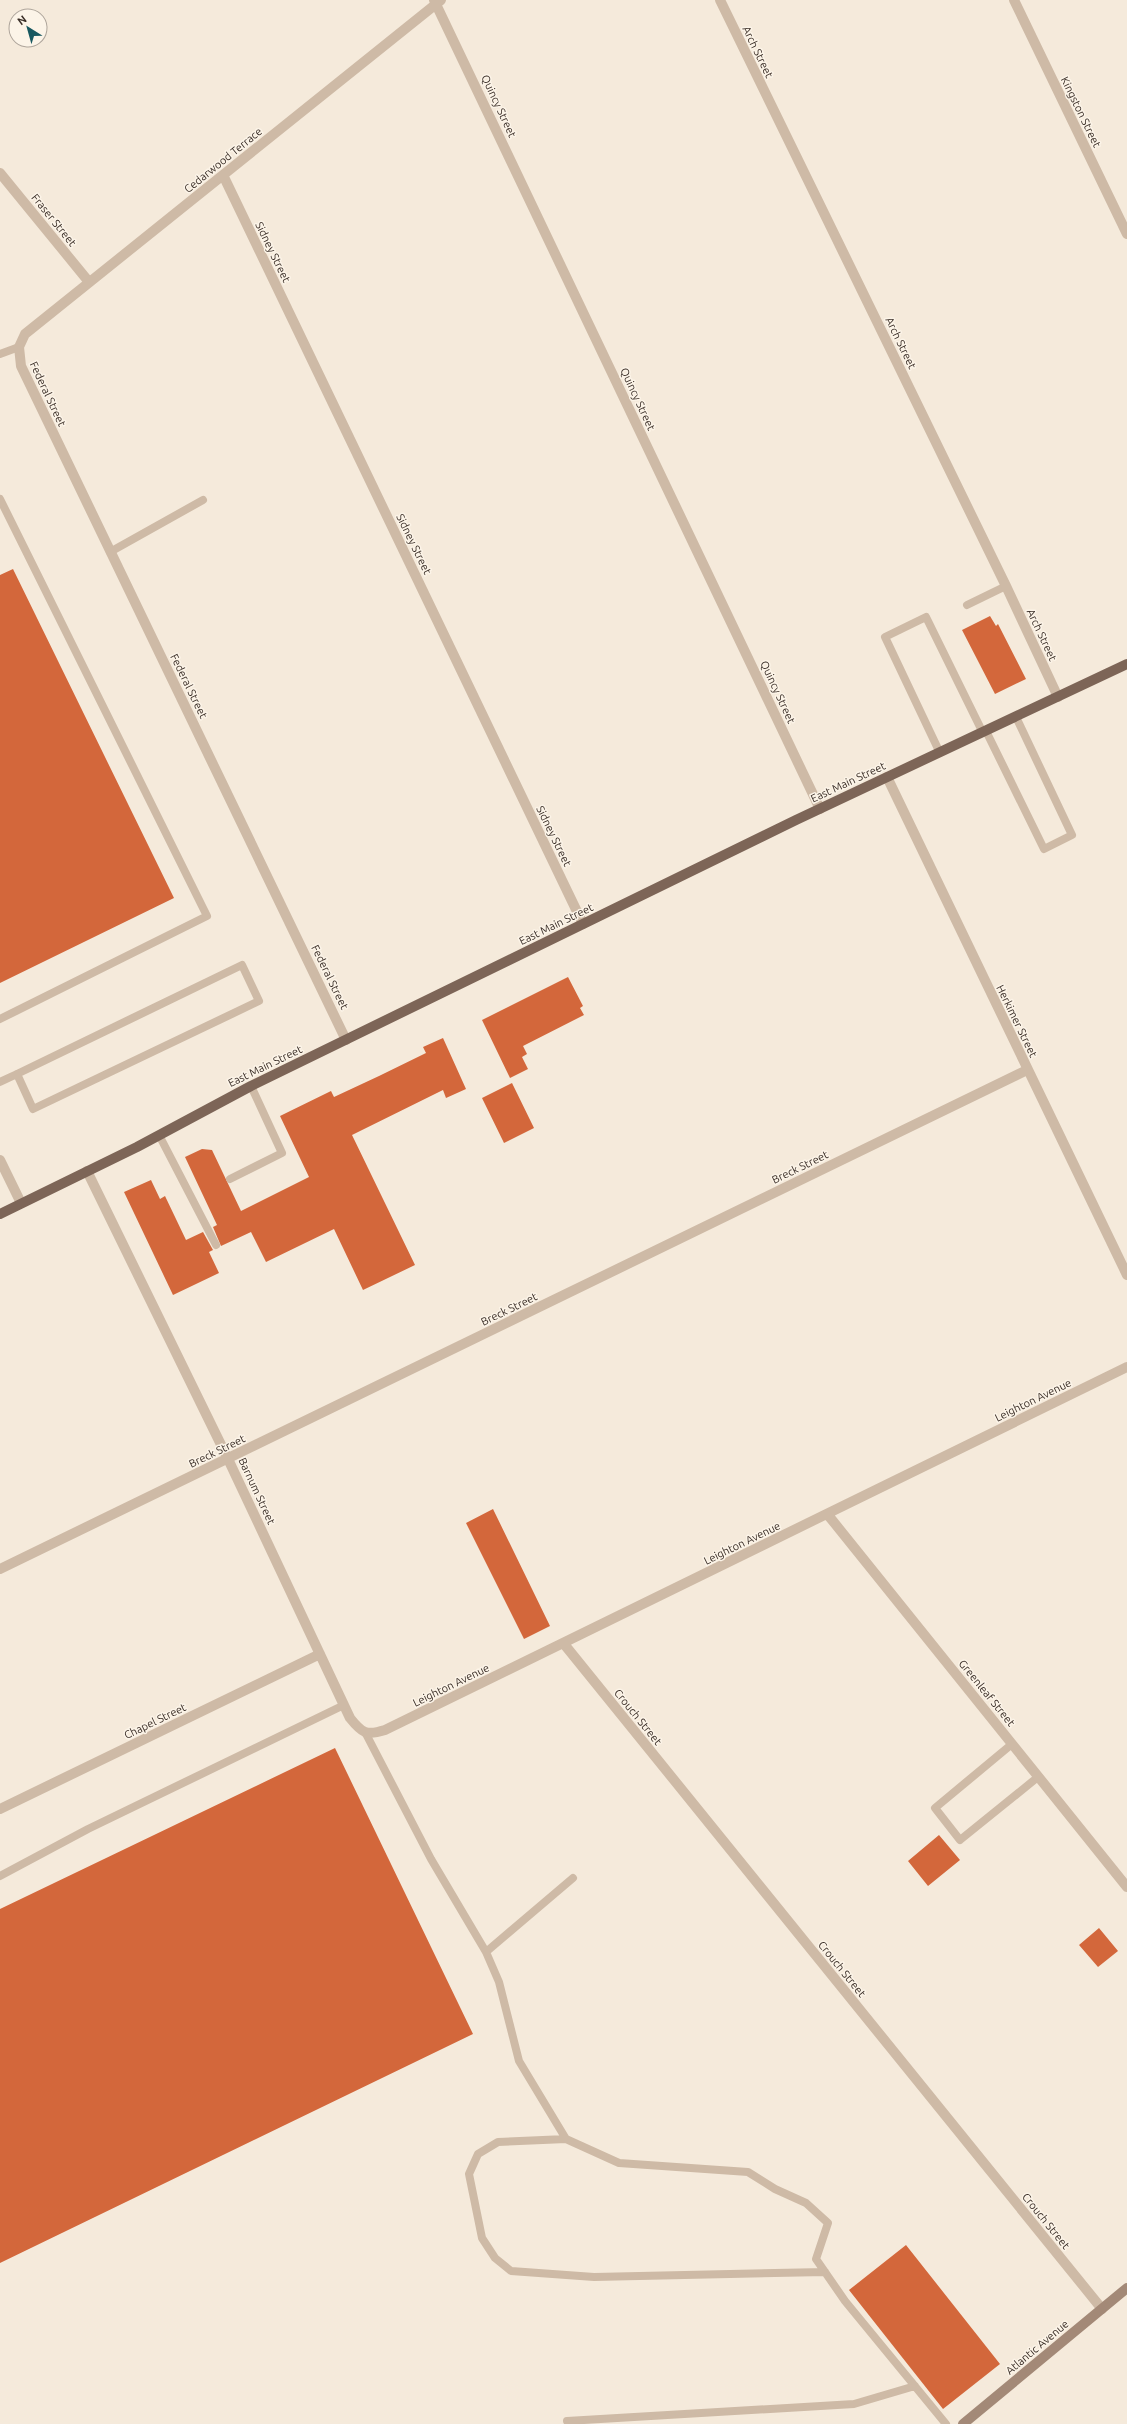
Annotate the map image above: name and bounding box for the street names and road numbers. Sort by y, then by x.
street label: Arch Street [740,24,776,80]
street label: Quincy Street [479,73,519,140]
street label: Kingston Street [1059,75,1104,150]
street label: Cedarwood Terrace [182,125,264,195]
street label: Fraser Street [29,191,79,249]
street label: Sidney Street [253,220,293,285]
street label: Arch Street [883,315,919,371]
street label: Federal Street [28,360,69,429]
street label: Quincy Street [618,366,658,433]
street label: Sidney Street [394,512,434,577]
street label: Arch Street [1025,607,1060,663]
street label: Federal Street [168,652,210,721]
street label: Quincy Street [758,659,798,726]
street label: East Main Street [809,759,888,805]
street label: Sidney Street [534,804,574,869]
street label: East Main Street [517,901,596,947]
street label: Federal Street [309,943,351,1012]
street label: Herkimer Street [994,983,1040,1060]
street label: East Main Street [226,1043,305,1089]
street label: Breck Street [770,1148,831,1186]
street label: Breck Street [479,1290,540,1328]
street label: Leighton Avenue [993,1376,1073,1424]
street label: Breck Street [187,1432,248,1470]
street label: Barnum Street [236,1456,278,1527]
street label: Leighton Avenue [702,1519,782,1567]
street label: Greenleaf Street [957,1657,1018,1729]
street label: Leighton Avenue [411,1661,491,1709]
street label: Crouch Street [612,1687,665,1748]
street label: Chapel Street [122,1701,188,1741]
street label: Crouch Street [816,1939,869,2000]
street label: Crouch Street [1020,2191,1073,2252]
street label: Atlantic Avenue [1003,2317,1071,2377]

